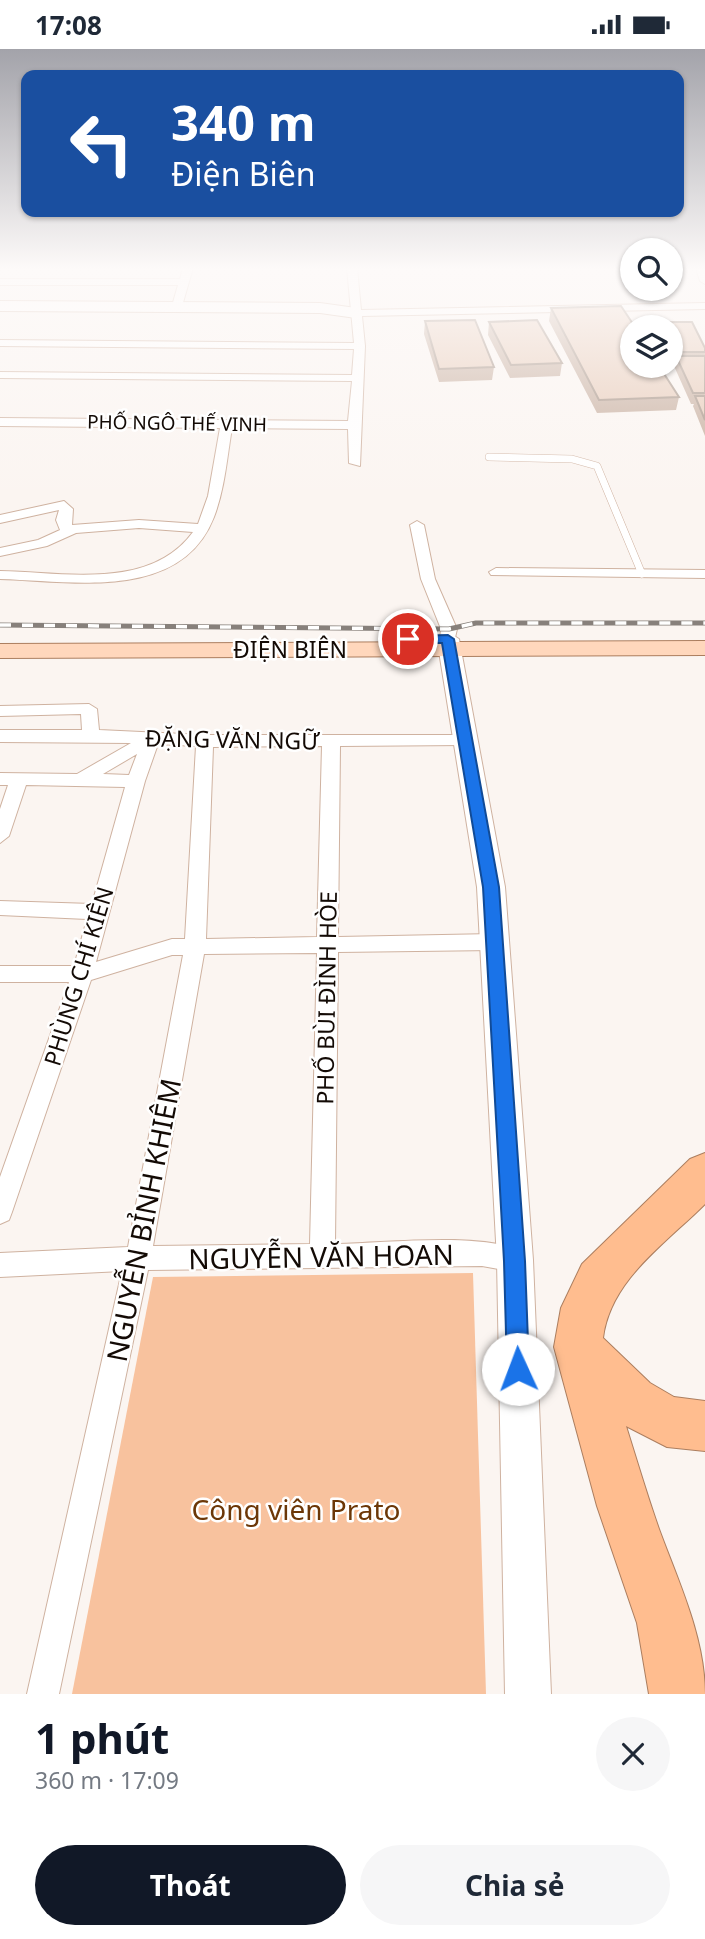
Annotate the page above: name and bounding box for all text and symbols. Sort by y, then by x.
text: 17:08 [35,7,102,43]
text: 340 m [171,89,316,155]
icon: left [56,98,147,189]
text: Điện Biên [171,152,316,195]
map controls [620,238,683,378]
button: search [620,238,683,301]
button: layers [620,315,683,378]
street label: PHỐ NGÔ THẾ VINH [87,408,267,438]
pin [378,609,438,669]
icon: arrive [389,620,427,658]
street label: ĐIỆN BIÊN [233,633,347,665]
street label: ĐẶNG VĂN NGỮ [145,721,321,757]
street label: PHÙNG CHÍ KIÊN [36,883,120,1069]
street label: PHỐ BÙI ĐÌNH HÒE [308,891,344,1105]
street label: NGUYỄN BỈNH KHIÊM [97,1075,189,1365]
street label: NGUYỄN VĂN HOAN [188,1235,454,1277]
position arrow [481,1332,555,1406]
park label: Công viên Prato [192,1490,400,1528]
text: 1 phút [35,1709,169,1766]
button: close [596,1717,670,1791]
text: 360 m · 17:09 [35,1764,179,1796]
button: Thoát [35,1845,346,1925]
button: Chia sẻ [360,1845,670,1925]

